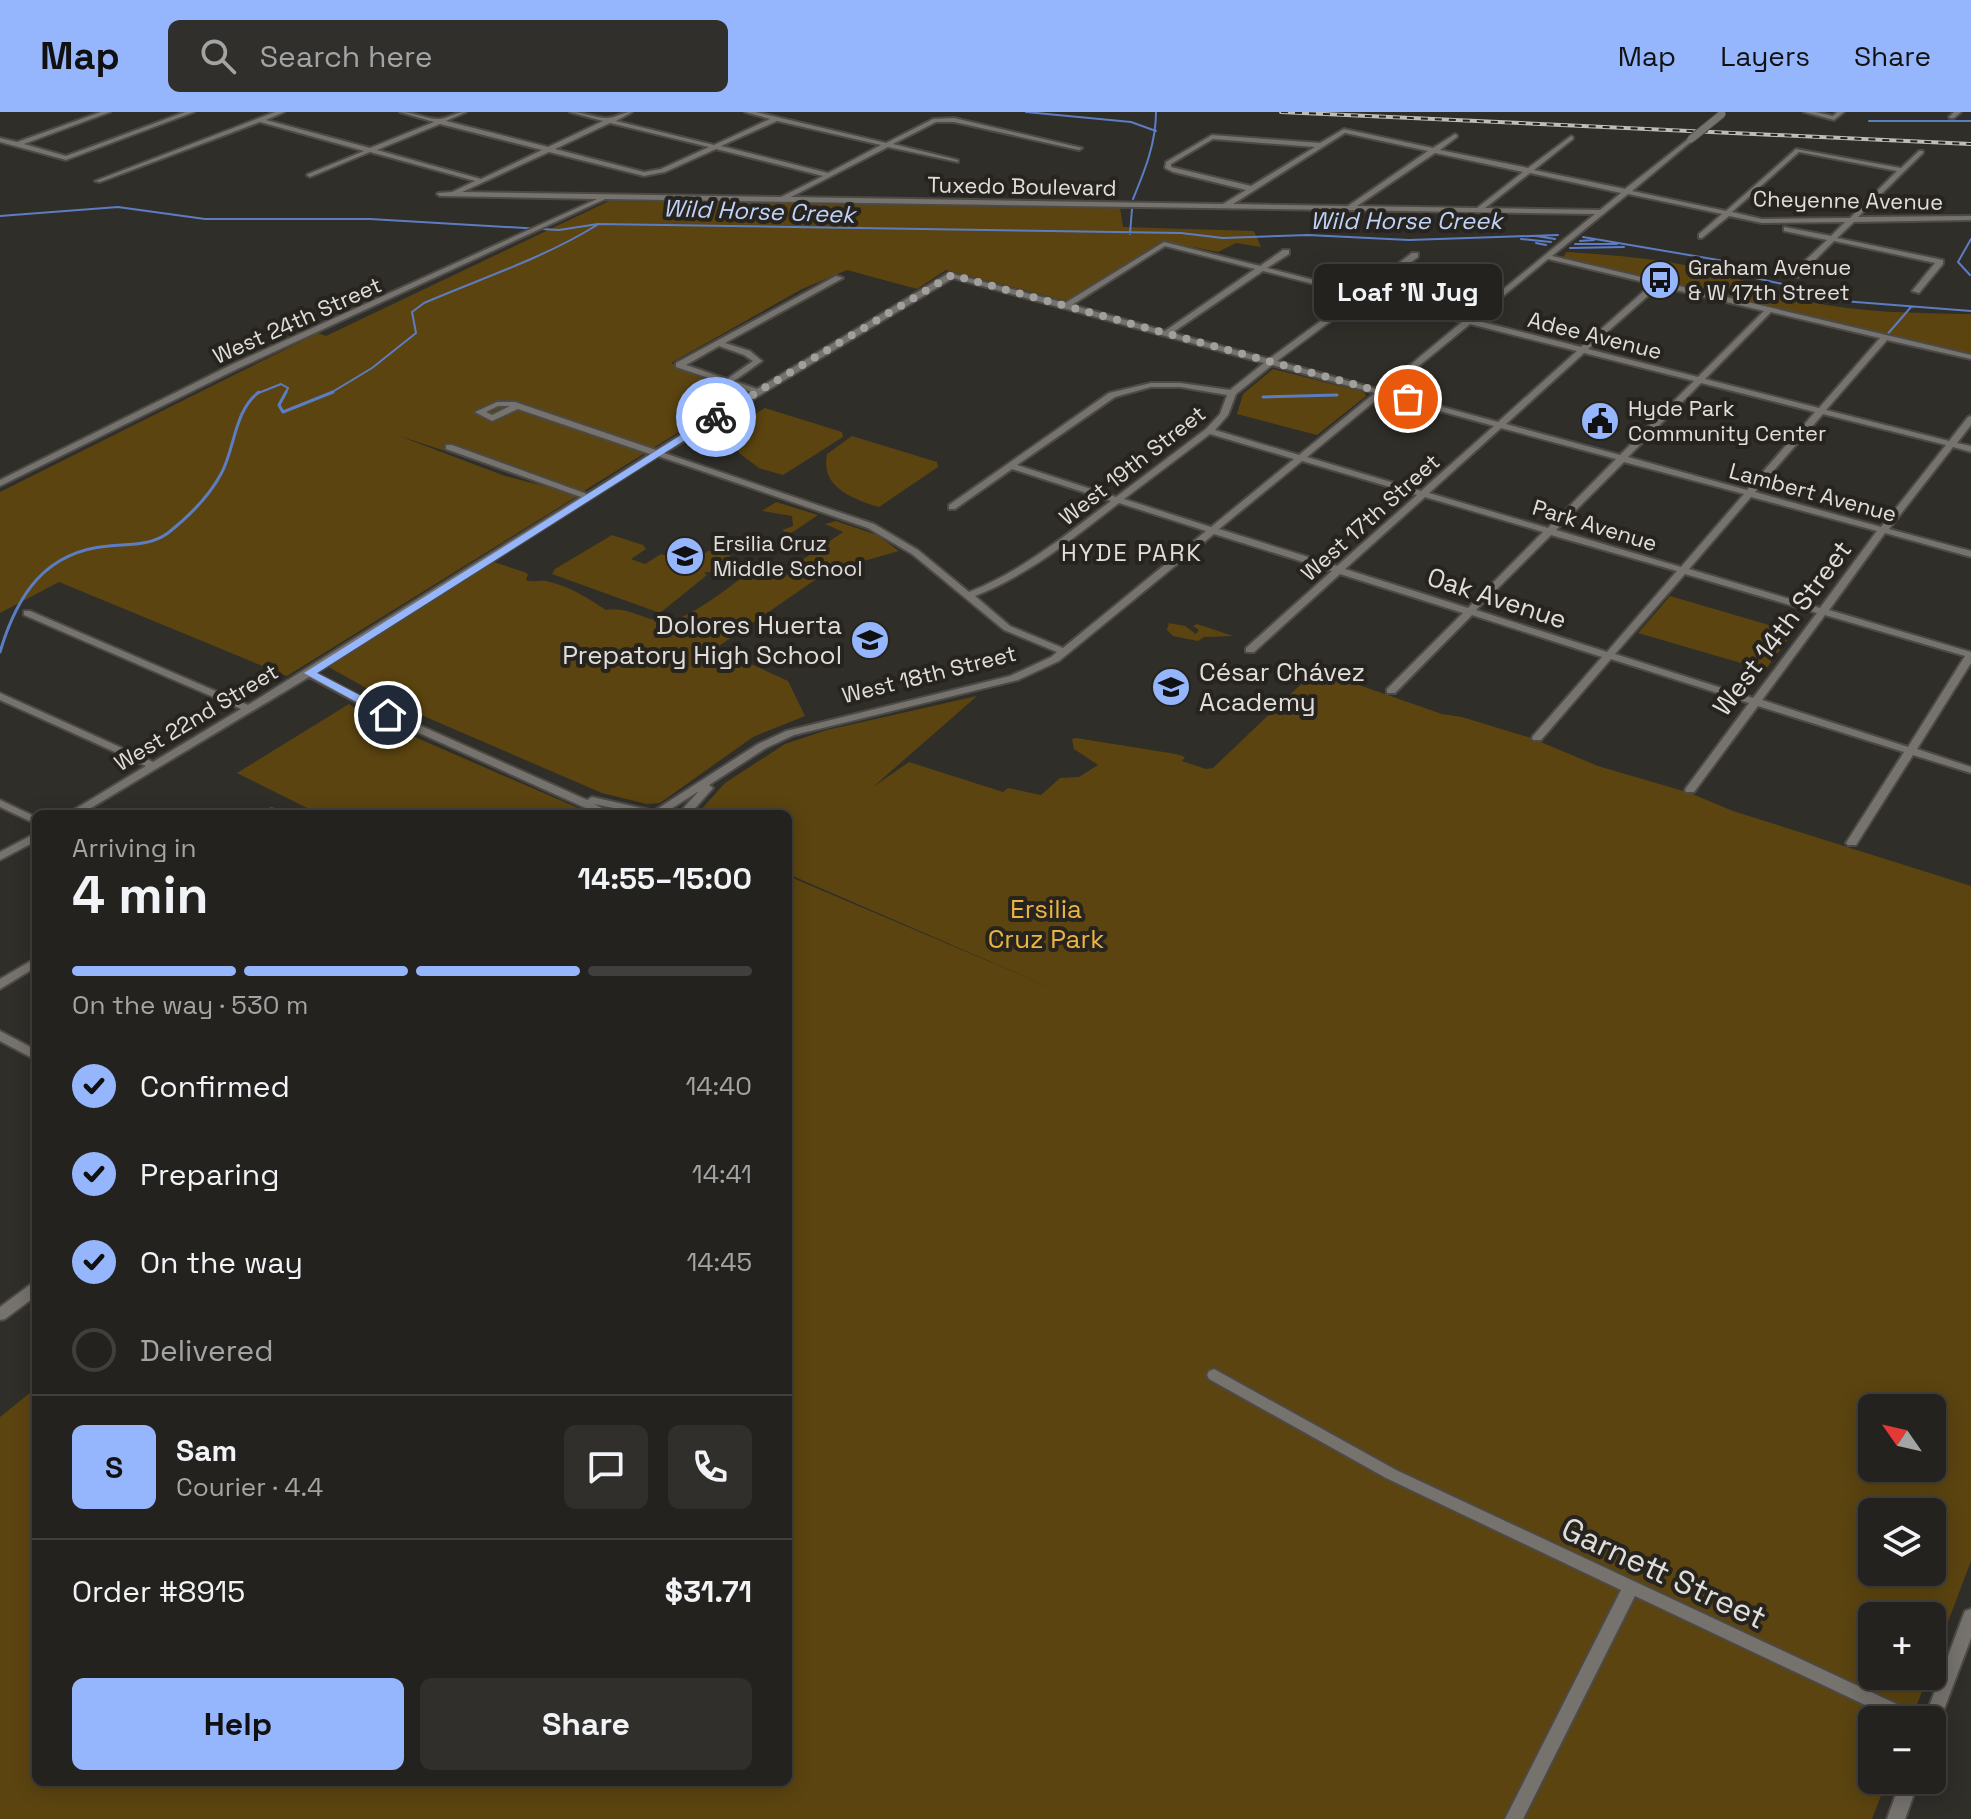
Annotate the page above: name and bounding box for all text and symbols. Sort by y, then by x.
search box [168,20,728,92]
text: Map [40,32,120,80]
icon: search [196,34,240,78]
text: Search here [260,37,433,76]
text: Map [1618,38,1676,74]
text: Layers [1720,38,1810,74]
text: Share [1854,38,1931,74]
street label: Tuxedo Boulevard [927,170,1117,202]
street label: Cheyenne Avenue [1753,184,1943,216]
water label: Wild Horse Creek [662,192,859,230]
water label: Wild Horse Creek [1310,205,1505,236]
place label: Graham Avenue & W 17th Street [1688,253,1851,306]
bus stop icon: Graham Avenue & W 17th Street [1639,259,1681,301]
callout: Loaf 'N Jug [1314,263,1502,319]
street label: West 24th Street [208,270,386,370]
text: Loaf 'N Jug [1337,275,1479,309]
street label: Adee Avenue [1525,305,1665,365]
pin [1374,365,1442,433]
courier [676,377,756,457]
icon: bag [1386,377,1430,421]
place label: Hyde Park Community Center [1628,394,1826,447]
icon: bike [694,395,738,439]
street label: West 19th Street [1053,399,1211,531]
public building icon: Hyde Park Community Center [1579,400,1621,442]
street label: West 17th Street [1295,447,1445,587]
street label: Lambert Avenue [1726,456,1900,528]
street label: Park Avenue [1529,493,1661,557]
place label: Ersilia Cruz Middle School [713,529,863,582]
street label: West 14th Street [1705,534,1859,722]
school or university icon: Ersilia Cruz Middle School [664,535,706,577]
district label: HYDE PARK [1061,537,1203,568]
street label: Oak Avenue [1423,560,1571,636]
place label: Dolores Huerta Prepatory High School [562,608,842,672]
school or university icon: Dolores Huerta Prepatory High School [849,619,891,661]
street label: West 18th Street [839,639,1019,709]
place label: César Chávez Academy [1199,655,1365,719]
street label: West 22nd Street [109,657,283,777]
school or university icon: César Chávez Academy [1150,666,1192,708]
pin [354,681,422,749]
icon: home [366,693,410,737]
text: Arriving in [72,831,196,865]
text: 14:55–15:00 [578,859,752,898]
text: 4 min [72,862,209,928]
park label: Ersilia Cruz Park [988,892,1104,956]
text: On the way · 530 m [72,988,308,1022]
icon: check [72,1064,116,1108]
text: Confirmed [140,1067,290,1106]
text: 14:40 [685,1069,752,1103]
icon: check [72,1152,116,1196]
text: Preparing [140,1155,279,1194]
text: 14:41 [692,1157,752,1191]
icon: check [72,1240,116,1284]
text: On the way [140,1243,303,1282]
text: 14:45 [686,1245,752,1279]
text: Delivered [140,1331,274,1370]
north arrow [1858,1394,1946,1482]
map controls [1858,1394,1946,1794]
button: chat [564,1425,648,1509]
button: phone [668,1425,752,1509]
text: Sam [176,1431,237,1470]
text: S [105,1448,123,1487]
text: Courier · 4.4 [176,1470,323,1504]
button: layers [1858,1498,1946,1586]
street label: Garnett Street [1555,1508,1773,1638]
text: Order #8915 [72,1572,245,1611]
text: $31.71 [665,1572,752,1611]
button: + [1858,1602,1946,1690]
button: Help [72,1678,404,1770]
button: Share [420,1678,752,1770]
button: − [1858,1706,1946,1794]

